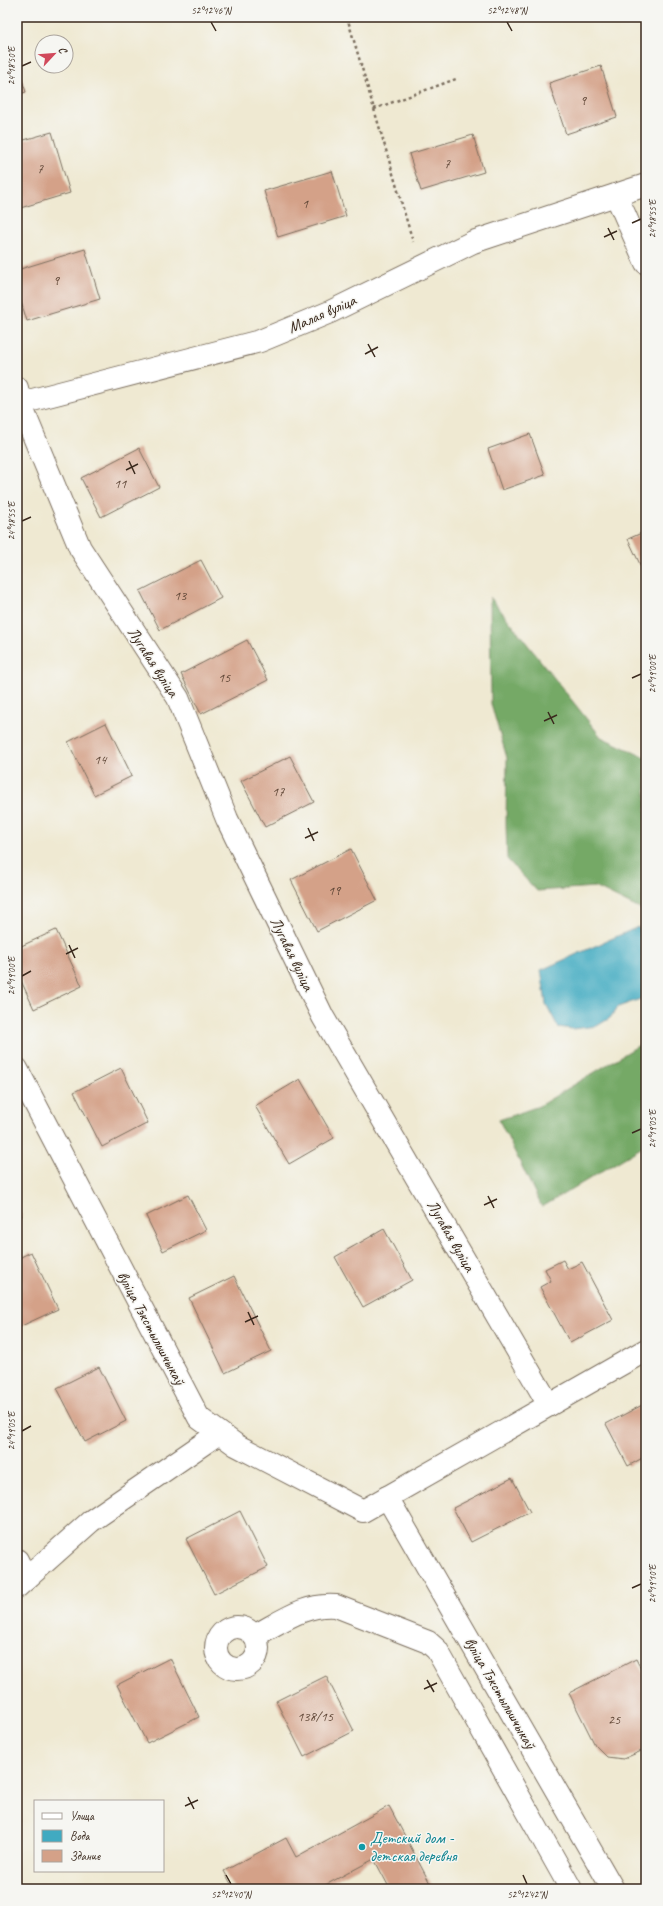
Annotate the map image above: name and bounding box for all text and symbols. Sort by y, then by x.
text: 52°12'46"N [191,4,233,17]
text: 52°12'48"N [487,4,529,17]
north arrow [34,34,74,74]
text: С [56,44,71,57]
text: 24°18'50"E [5,45,18,85]
house number: 9 [580,92,588,109]
house number: 7 [444,155,451,172]
house number: 7 [37,160,44,177]
house number: 1 [302,195,309,212]
text: 24°18'55"E [646,198,659,238]
house number: 9 [53,272,61,289]
street label: Малая вуліца [285,290,360,338]
house number: 11 [114,475,127,492]
text: 24°18'55"E [5,500,18,540]
house number: 13 [174,587,188,604]
street label: Лугавая вуліца [123,623,184,702]
text: 24°19'00"E [646,653,659,693]
house number: 15 [218,669,231,686]
house number: 14 [94,751,108,768]
house number: 17 [272,783,285,800]
house number: 19 [328,882,342,899]
street label: Лугавая вуліца [266,914,319,995]
text: 24°19'00"E [5,955,18,995]
text: 24°19'05"E [646,1108,659,1148]
street label: Лугавая вуліца [422,1197,480,1276]
street label: вуліца Тэкстыльшчыкаў [113,1268,190,1389]
text: 24°19'05"E [5,1410,18,1450]
text: 24°19'10"E [646,1563,659,1603]
street label: вуліца Тэкстыльшчыкаў [460,1633,541,1754]
house number: 138/15 [297,1708,334,1725]
house number: 25 [608,1711,621,1728]
legend [34,1800,164,1872]
text: Улица [70,1808,95,1824]
text: Вода [70,1828,91,1844]
place label: Детский дом - детская деревня [370,1828,458,1866]
marker: Детский дом - детская деревня [357,1842,367,1852]
text: Здание [70,1848,101,1864]
text: 52°12'40"N [211,1888,253,1901]
text: 52°12'42"N [507,1888,549,1901]

